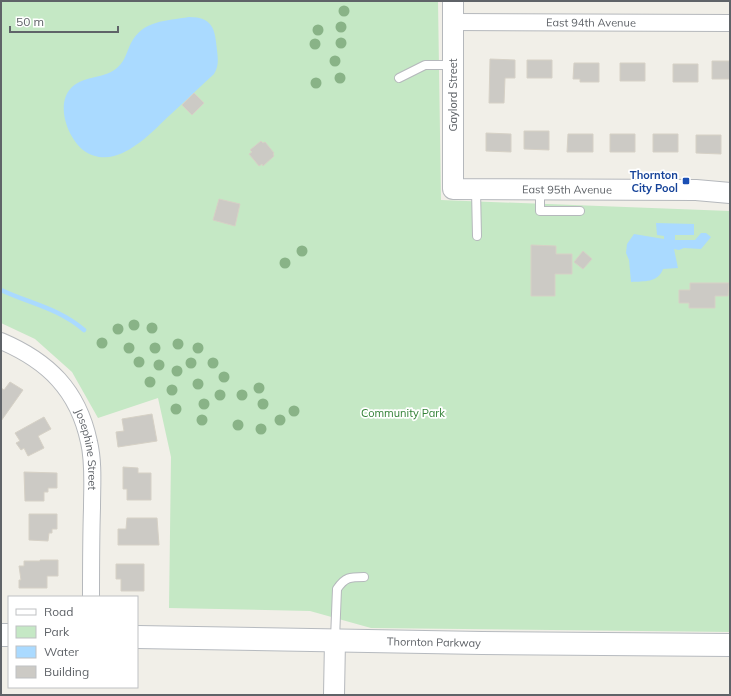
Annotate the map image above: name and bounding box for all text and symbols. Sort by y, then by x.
scale bar [10,8,118,34]
text: 50 m [16,14,44,29]
street label: East 94th Avenue [546,15,636,30]
street label: Gaylord Street [446,58,460,132]
place label: Thornton City Pool [630,168,678,195]
marker: Thornton City Pool [681,176,691,186]
street label: East 95th Avenue [522,182,612,197]
street label: Josephine Street [72,406,99,490]
park label: Community Park [361,406,445,420]
legend [8,596,138,688]
text: Road [44,604,73,619]
text: Park [44,624,70,639]
street label: Thornton Parkway [387,634,481,650]
text: Water [44,644,80,659]
text: Building [44,664,89,679]

